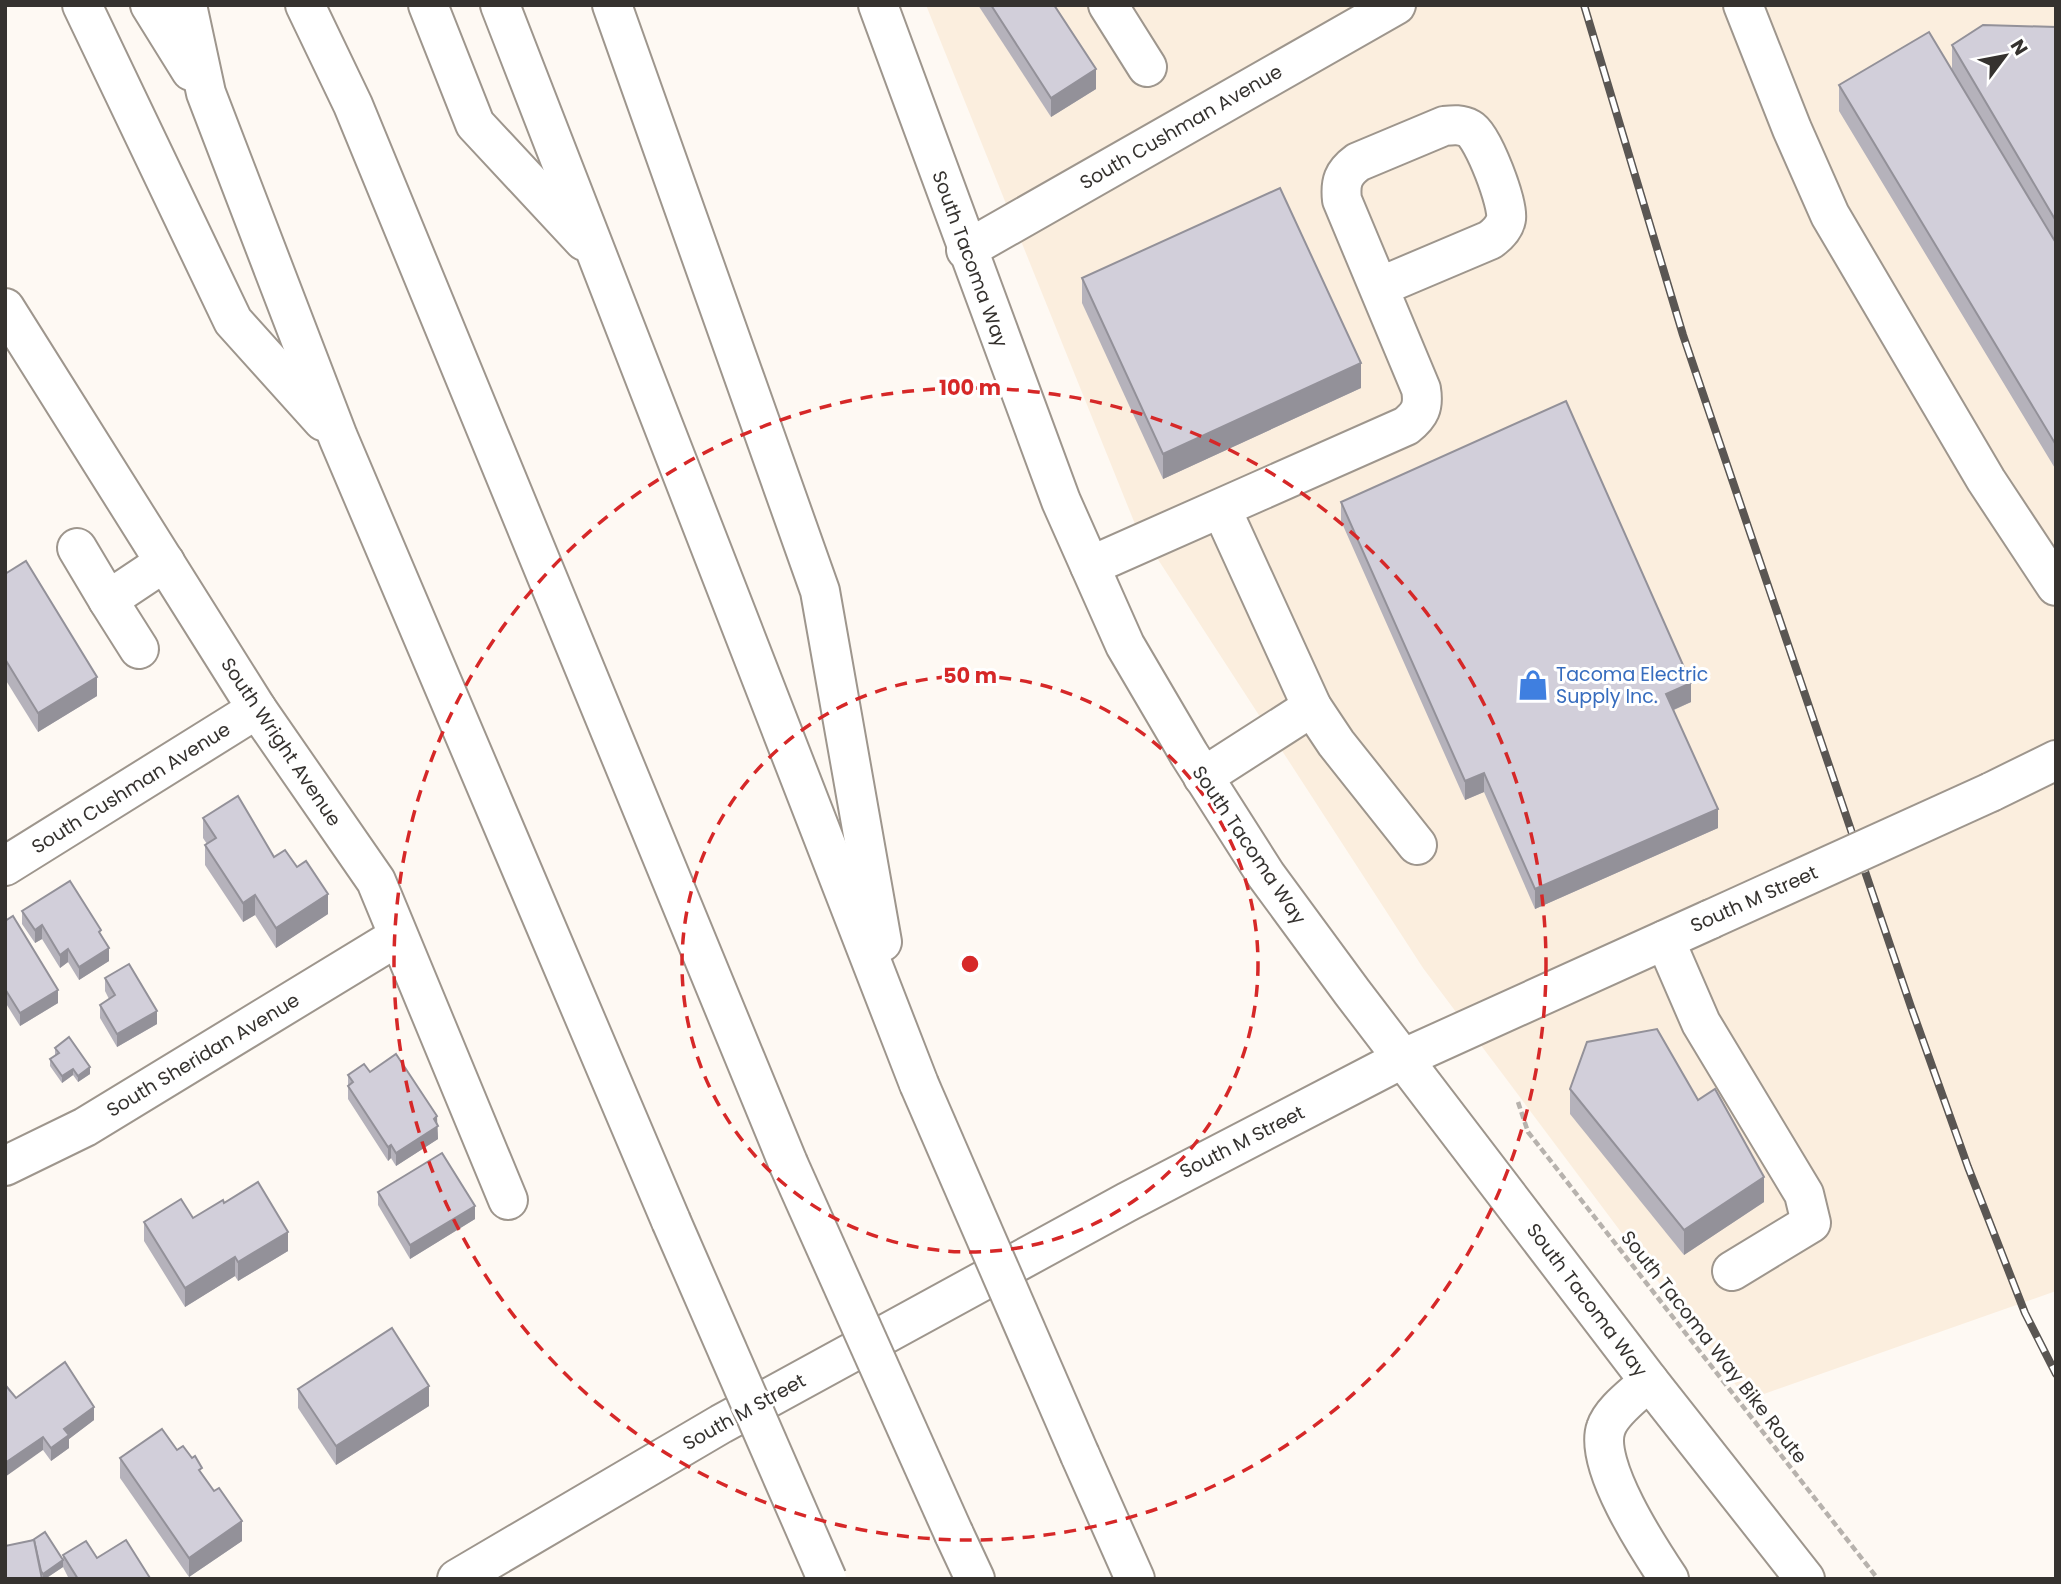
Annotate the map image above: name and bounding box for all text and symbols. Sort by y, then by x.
north arrow [1970,21,2040,91]
text: N [2004,34,2034,60]
street label: South Cushman Avenue [1075,58,1287,196]
street label: South Tacoma Way [926,167,1015,351]
text: 100 m [939,373,1001,402]
street label: South Wright Avenue [214,652,348,832]
text: 50 m [943,661,997,690]
place label: Tacoma Electric Supply Inc. [1556,661,1708,710]
shop icon: Tacoma Electric Supply Inc. [1516,668,1550,702]
street label: South Cushman Avenue [27,716,235,860]
street label: South Tacoma Way [1186,760,1312,930]
street label: South M Street [1686,859,1822,939]
centre of rings [958,952,982,976]
street label: South Sheridan Avenue [101,987,305,1123]
street label: South M Street [1175,1099,1309,1185]
street label: South Tacoma Way [1520,1218,1654,1383]
street label: South Tacoma Way Bike Route [1615,1225,1813,1469]
street label: South M Street [678,1367,810,1457]

